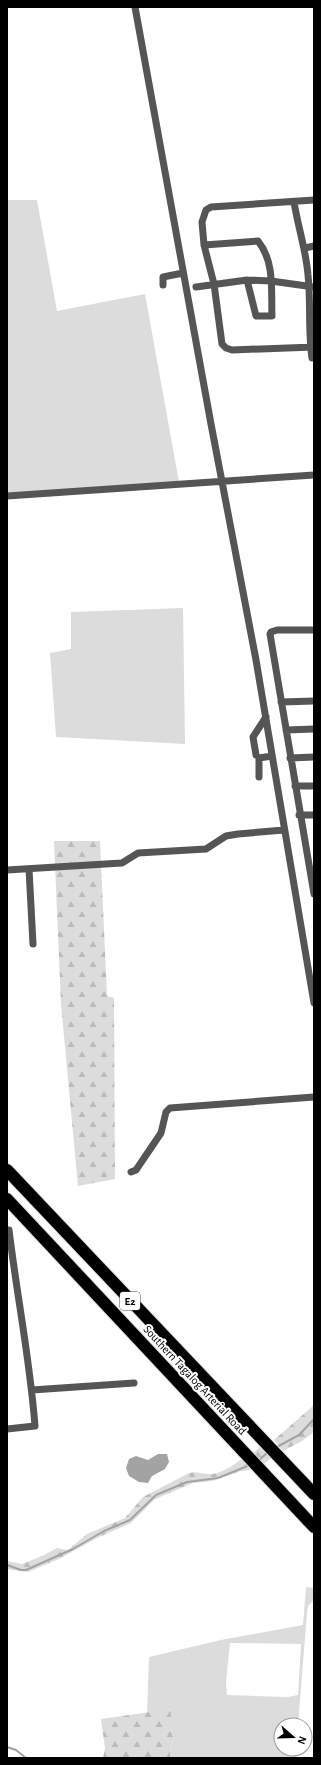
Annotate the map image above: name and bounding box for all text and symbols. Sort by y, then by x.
road number: E2 [120,1292,140,1310]
street label: Southern Tagalog Arterial Road [141,1323,249,1437]
north arrow [273,1717,313,1757]
text: N [295,1735,308,1746]

